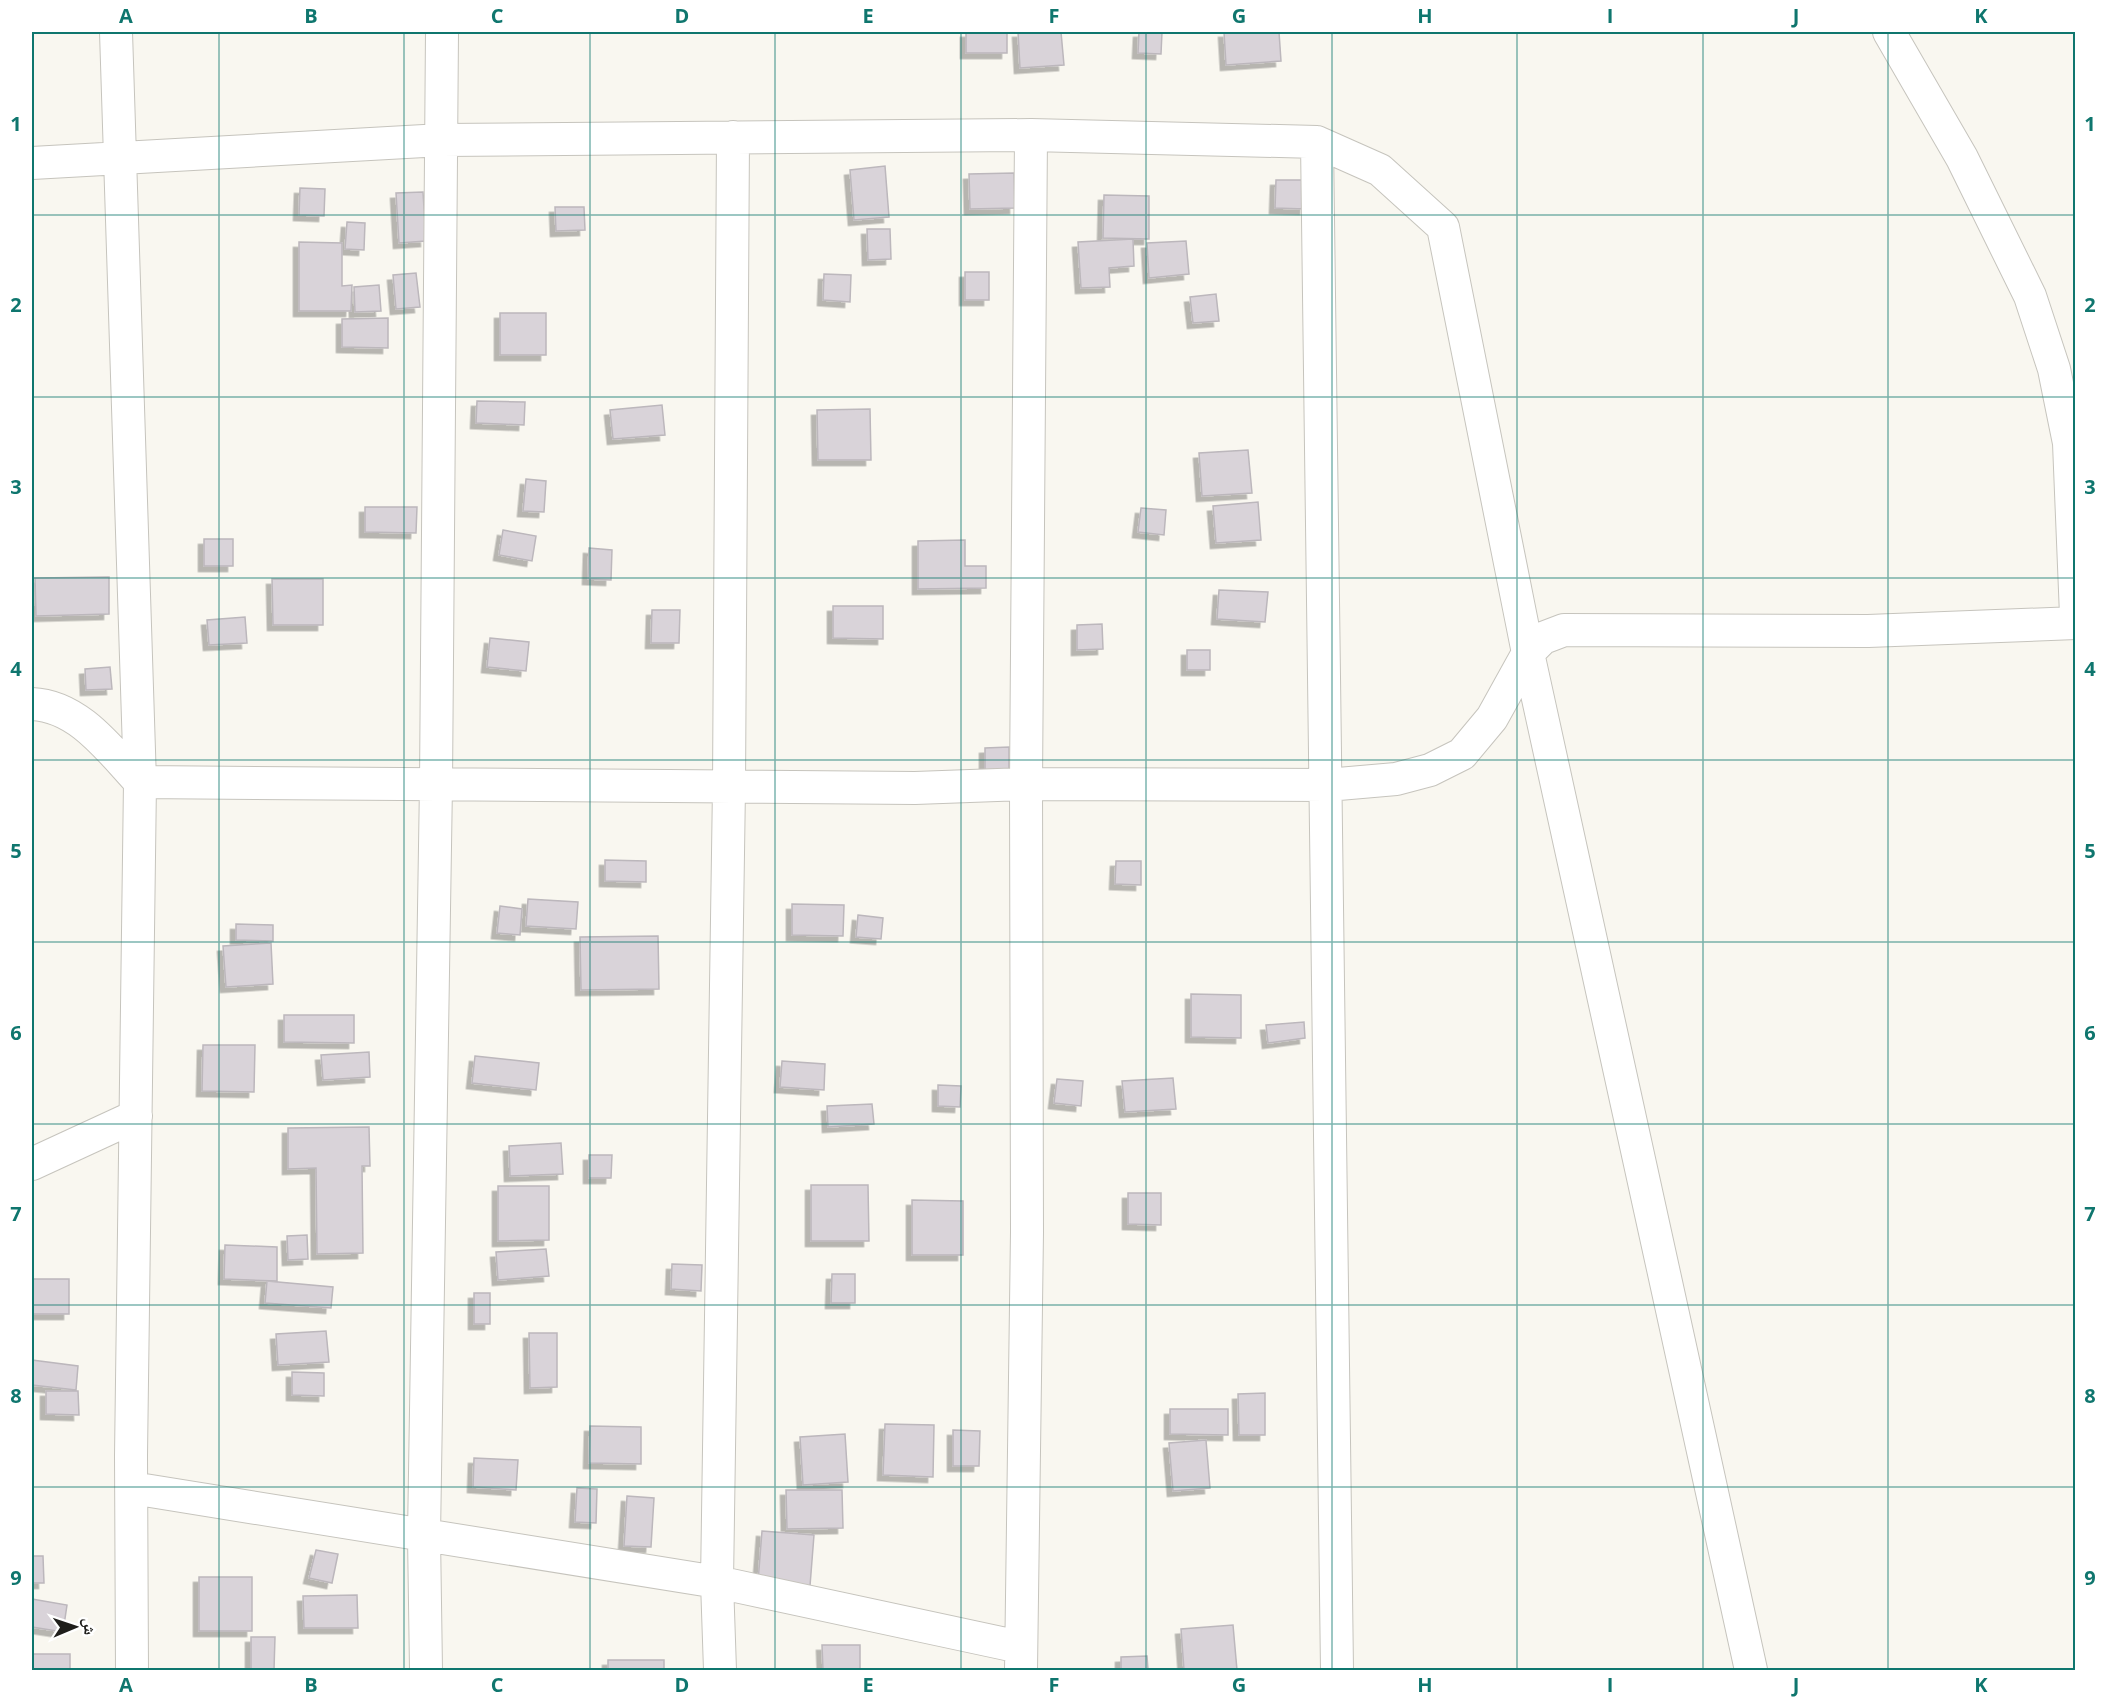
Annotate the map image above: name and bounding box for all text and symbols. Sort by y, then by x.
text: A [119,2,133,29]
text: B [304,2,318,29]
text: C [491,2,504,29]
text: D [675,2,689,29]
text: E [862,2,874,29]
text: F [1049,2,1059,29]
text: G [1232,2,1246,29]
text: H [1417,2,1433,29]
text: I [1607,2,1613,29]
text: J [1791,2,1799,29]
text: K [1974,2,1988,29]
text: 1 [10,110,22,137]
text: 1 [2084,110,2096,137]
text: 2 [10,291,22,318]
text: 2 [2084,291,2096,318]
text: 3 [10,473,22,500]
text: 3 [2084,473,2096,500]
text: 4 [10,655,22,682]
text: 4 [2084,655,2096,682]
text: 5 [10,837,22,864]
text: 5 [2084,837,2096,864]
text: 6 [10,1019,22,1046]
text: 6 [2084,1019,2096,1046]
text: 7 [10,1200,22,1227]
text: 7 [2084,1200,2096,1227]
text: 8 [10,1382,22,1409]
text: 8 [2084,1382,2096,1409]
text: 9 [10,1564,22,1591]
text: 9 [2084,1564,2096,1591]
north arrow [45,1597,105,1657]
text: ش [79,1618,101,1635]
text: A [119,1671,133,1698]
text: B [304,1671,318,1698]
text: C [491,1671,504,1698]
text: D [675,1671,689,1698]
text: E [862,1671,874,1698]
text: F [1049,1671,1059,1698]
text: G [1232,1671,1246,1698]
text: H [1417,1671,1433,1698]
text: I [1607,1671,1613,1698]
text: J [1791,1671,1799,1698]
text: K [1974,1671,1988,1698]

